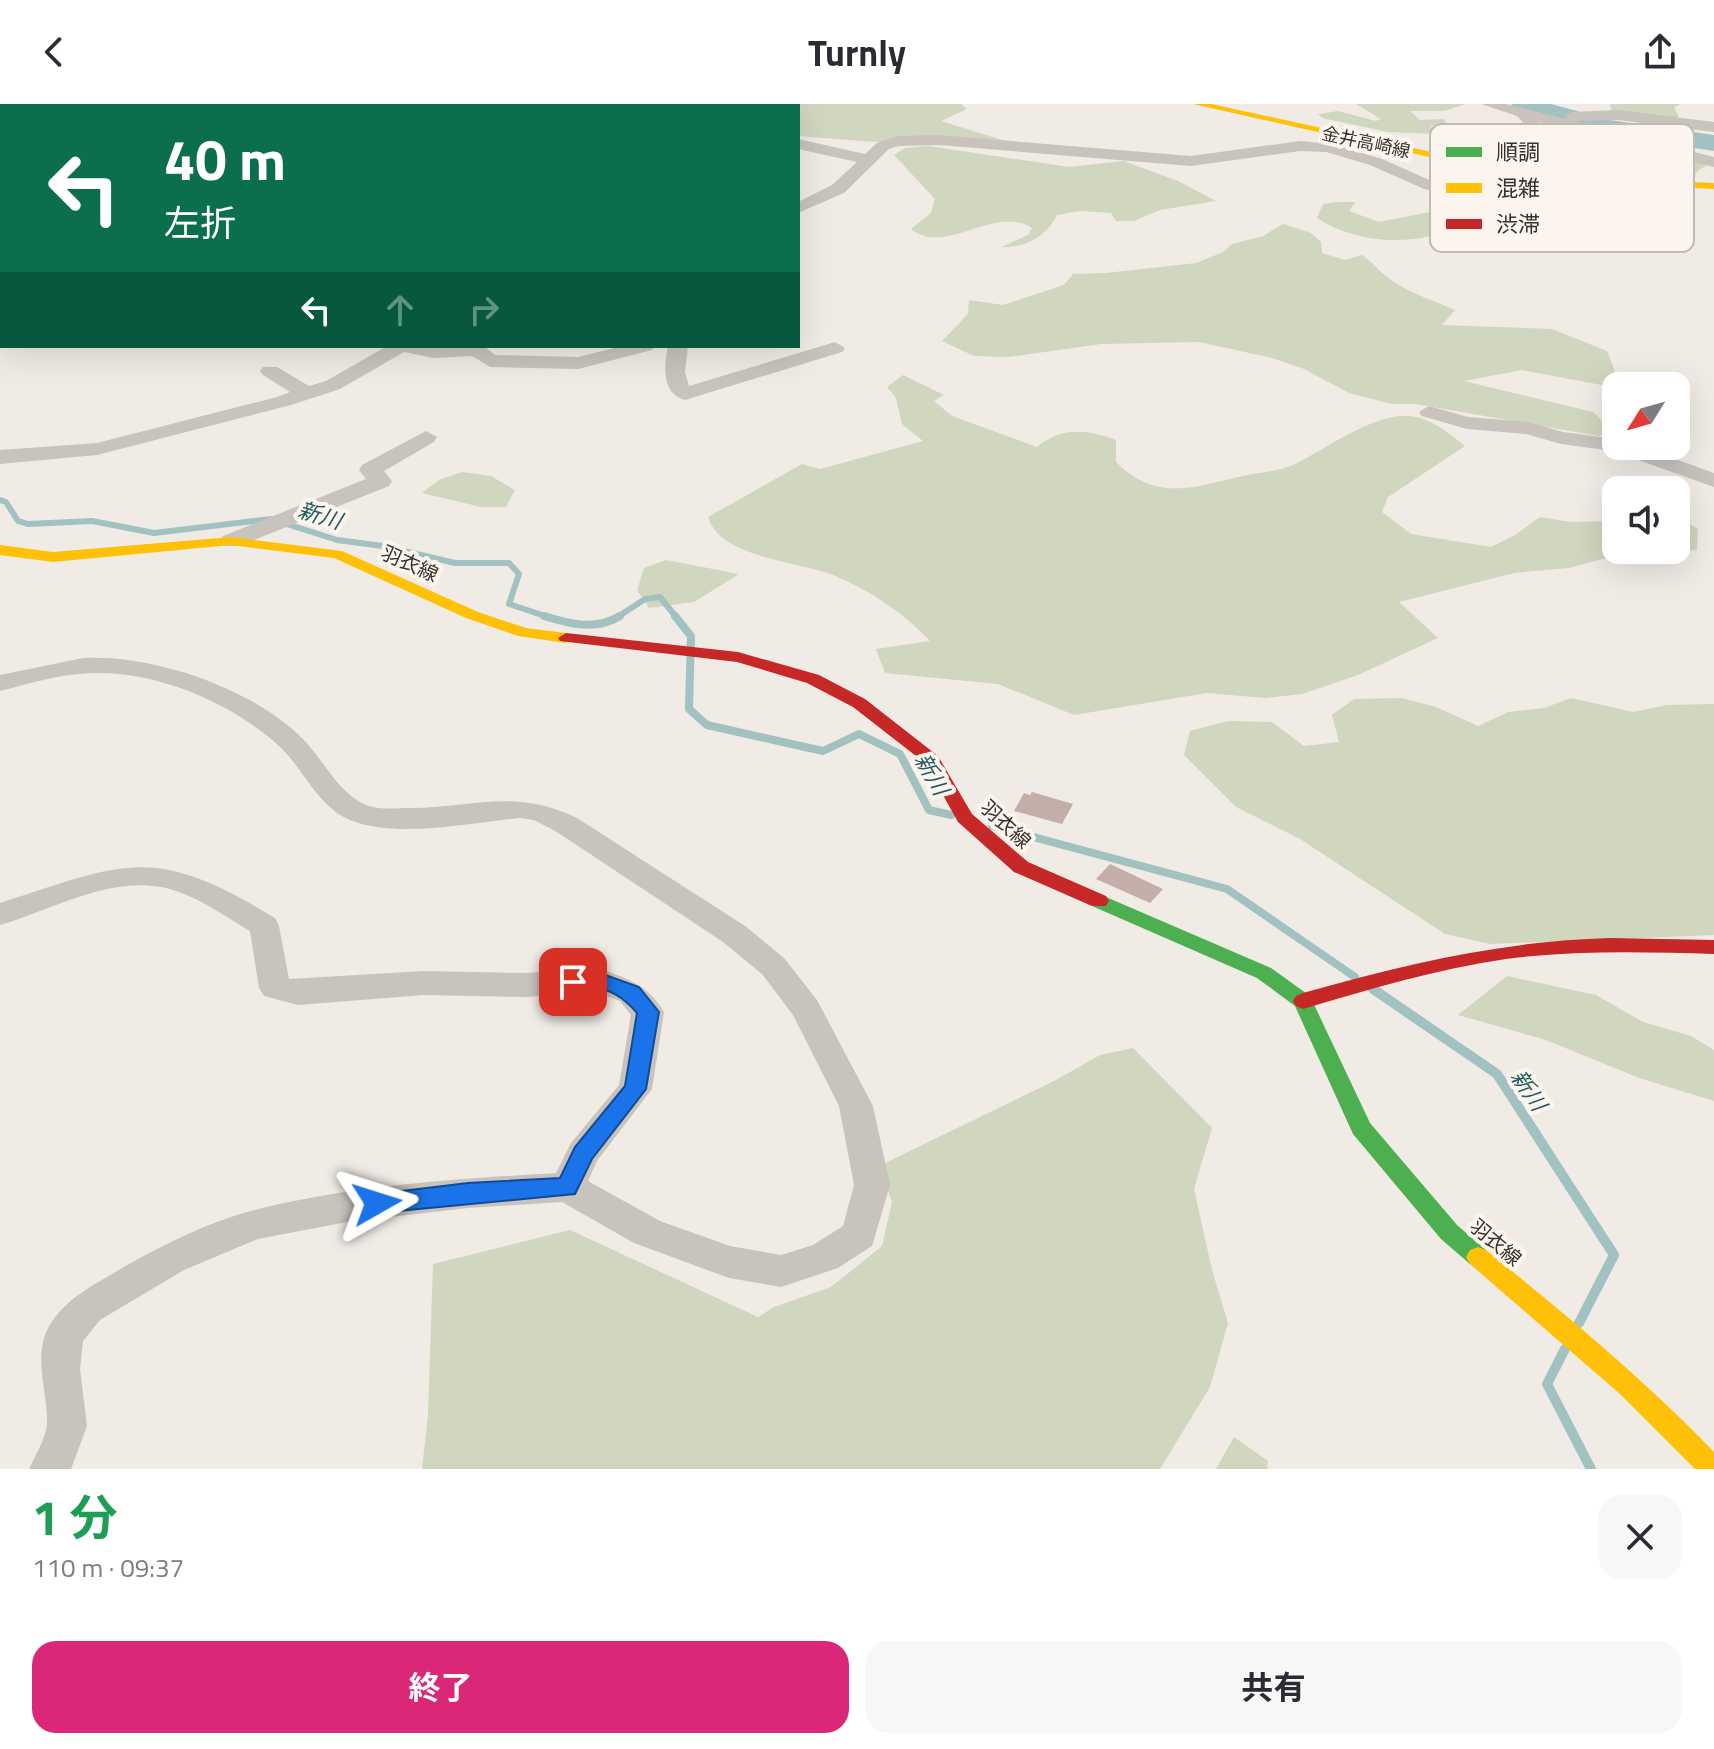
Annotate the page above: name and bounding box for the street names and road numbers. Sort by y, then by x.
street label: 金井高崎線 [1319,119,1413,165]
street label: 羽衣線 [376,537,444,589]
street label: 羽衣線 [973,792,1039,856]
street label: 羽衣線 [1463,1211,1529,1273]

